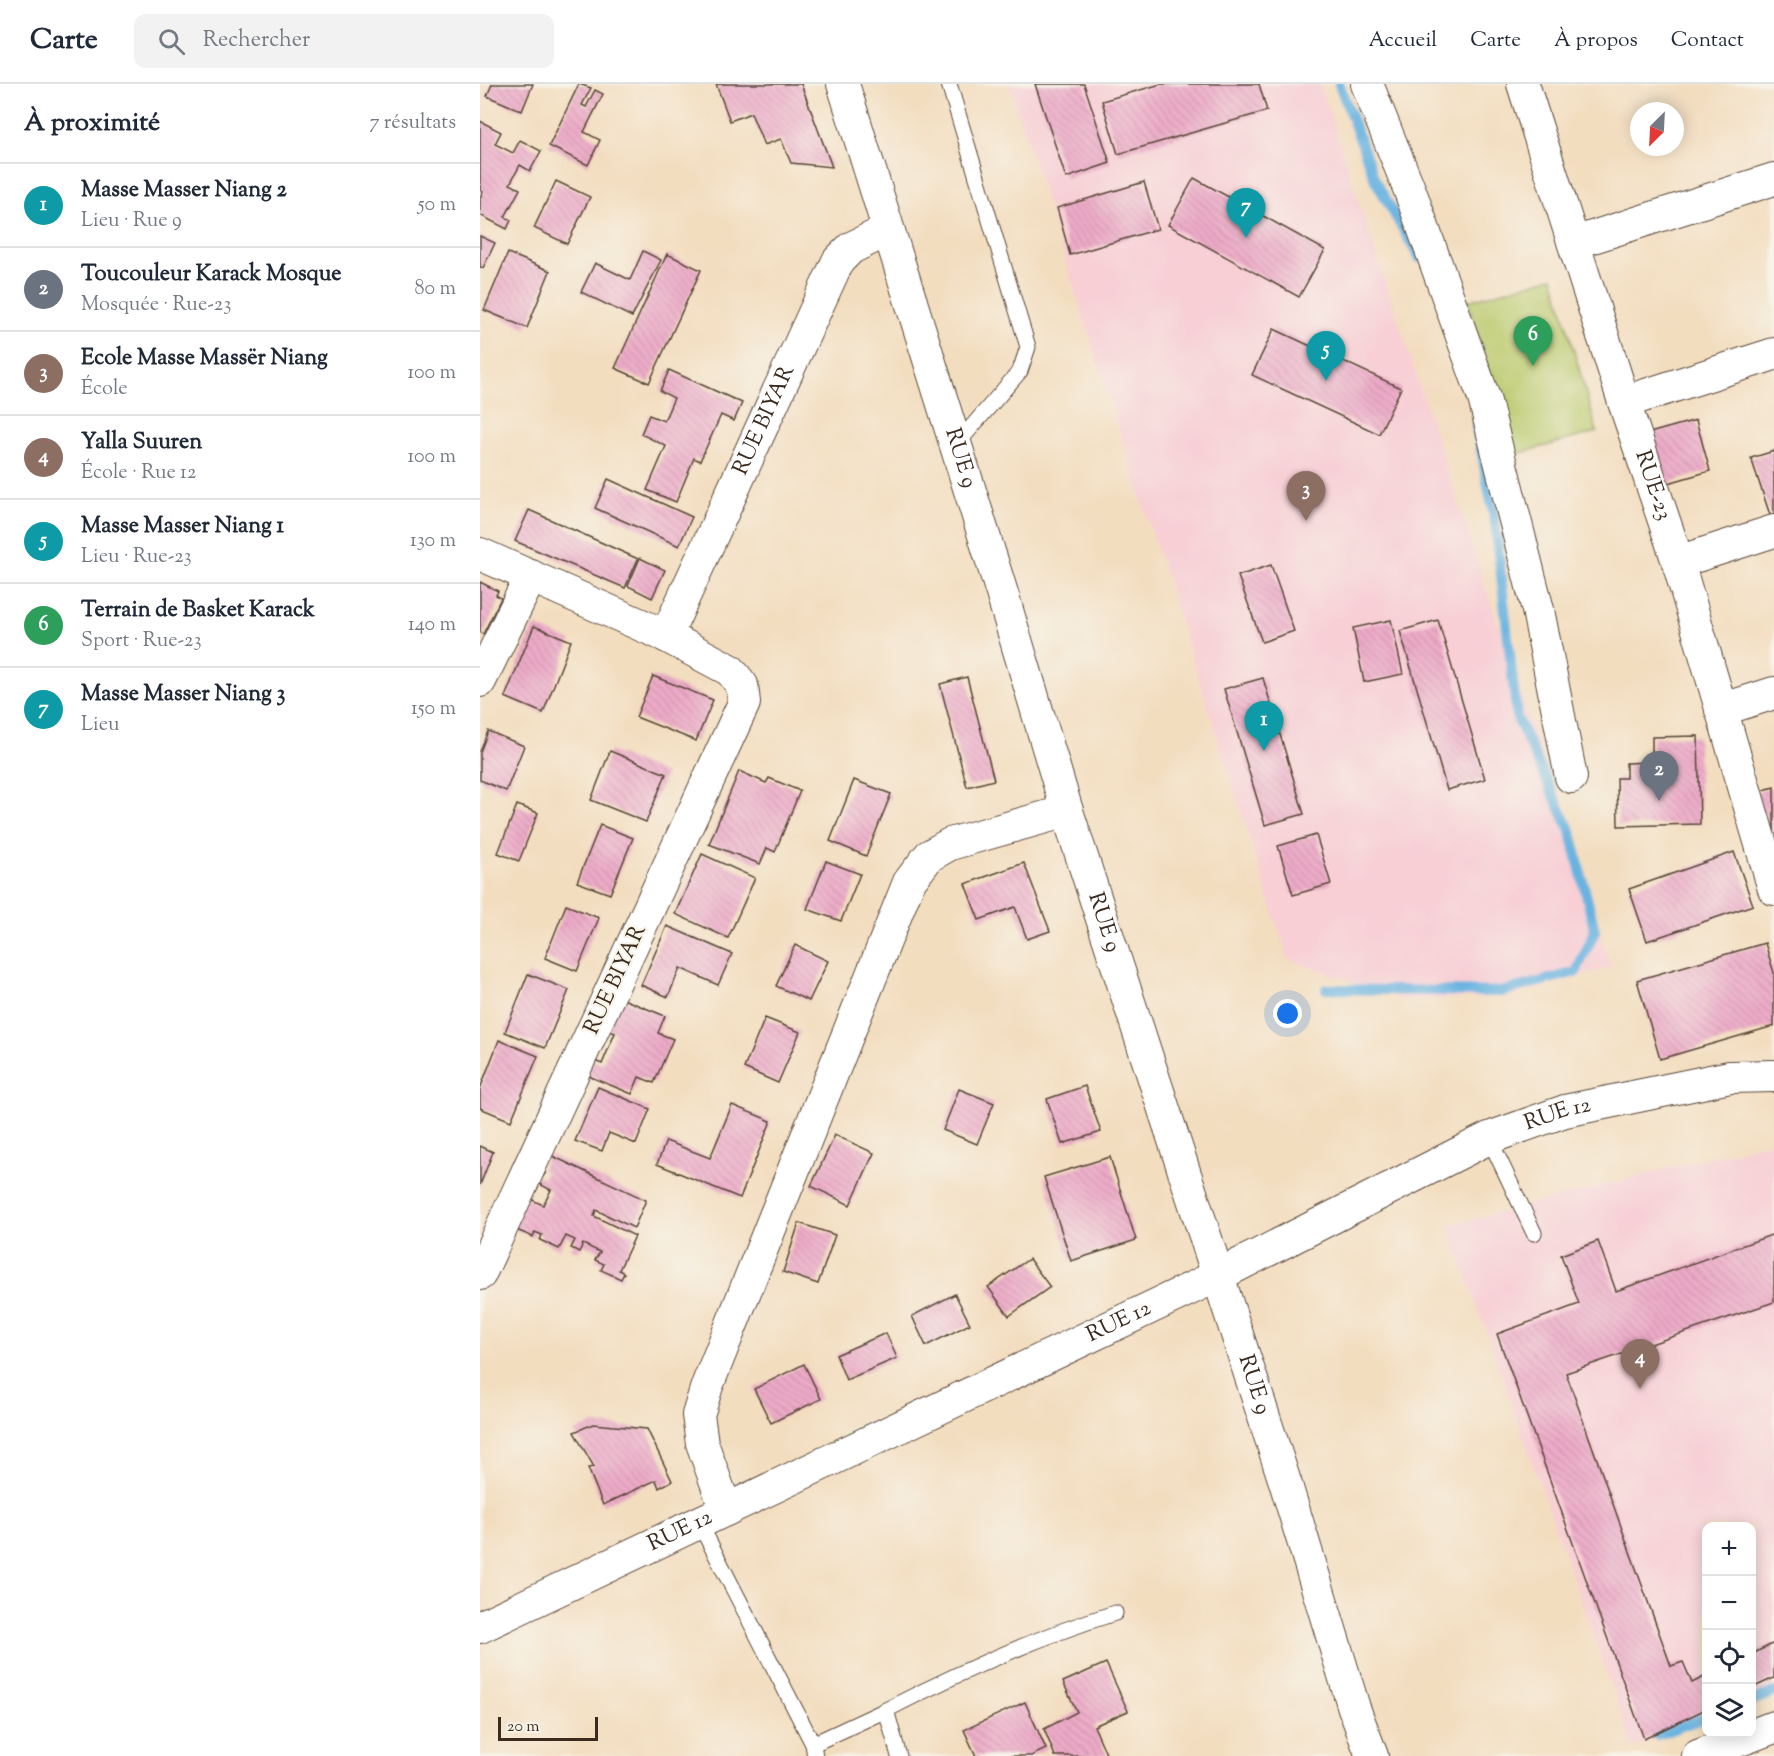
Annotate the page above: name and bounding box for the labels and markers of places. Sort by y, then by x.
pin: 7 [1226,188,1266,238]
pin: 6 [1514,316,1552,366]
pin: 5 [1306,332,1346,381]
pin: 3 [1286,472,1326,521]
pin: 1 [1244,702,1284,751]
pin: 2 [1640,752,1678,801]
pin: 4 [1620,1340,1660,1389]

